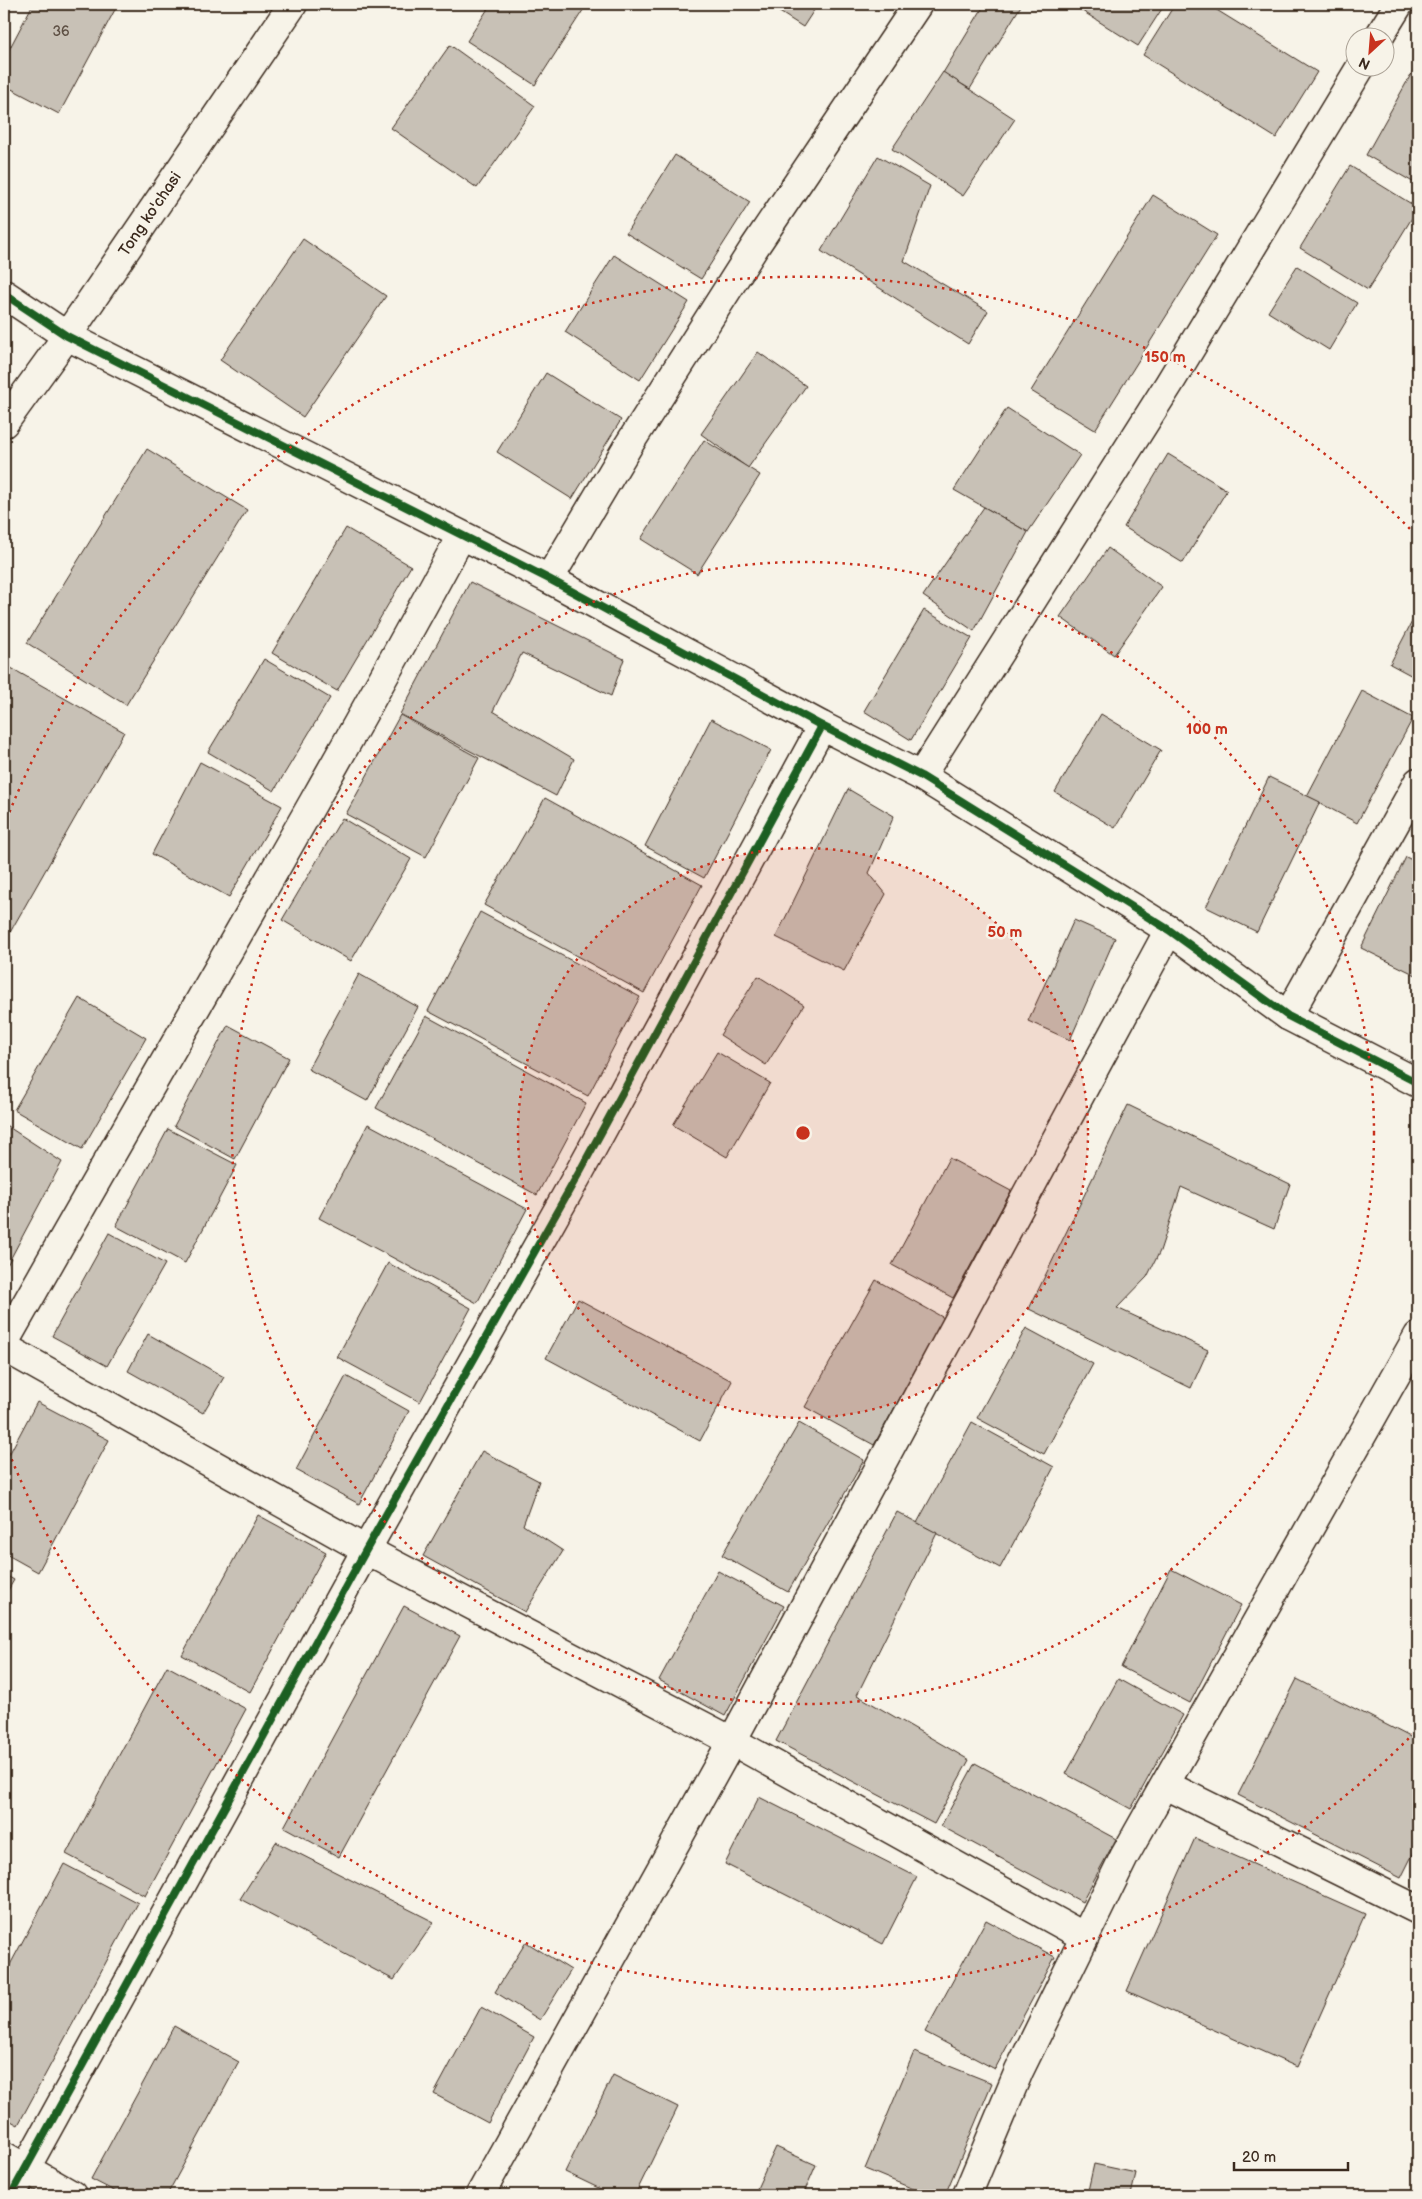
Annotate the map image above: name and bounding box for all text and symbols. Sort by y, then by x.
house number: 36 [52,23,70,40]
north arrow [1344,28,1394,78]
text: N [1356,53,1373,73]
street label: Tong ko'chasi [115,168,185,260]
text: 150 m [1144,348,1186,367]
text: 100 m [1186,720,1228,739]
text: 50 m [988,923,1023,942]
centre of rings [794,1124,812,1142]
scale bar [1234,2139,1348,2171]
text: 20 m [1242,2148,1276,2167]

